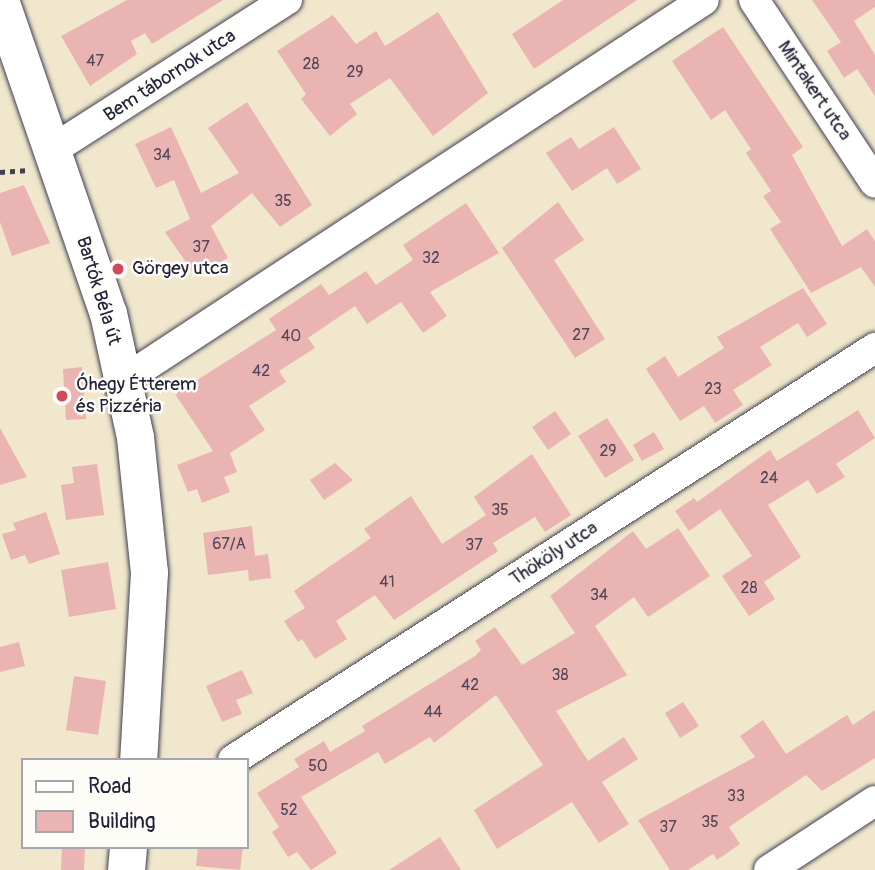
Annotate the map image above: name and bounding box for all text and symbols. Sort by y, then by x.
street label: Bem tábornok utca [100,25,240,127]
street label: Mintakert utca [772,37,856,145]
house number: 47 [86,51,104,71]
house number: 28 [302,54,320,74]
house number: 29 [346,62,364,82]
house number: 34 [153,145,171,165]
house number: 35 [274,191,292,211]
street label: Bartók Béla út [71,234,125,348]
house number: 37 [192,237,210,257]
house number: 32 [422,248,440,268]
place label: Görgey utca [132,258,229,280]
marker: Görgey utca [110,261,126,277]
house number: 27 [572,325,590,345]
house number: 40 [281,326,301,346]
house number: 42 [252,361,270,381]
place label: Óhegy Étterem és Pizzéria [76,374,197,418]
house number: 23 [704,379,722,399]
marker: Óhegy Étterem és Pizzéria [54,388,70,404]
house number: 29 [599,441,617,461]
house number: 24 [760,468,778,488]
house number: 35 [491,500,509,520]
street label: Thököly utca [506,517,602,591]
house number: 67/A [212,534,246,554]
house number: 37 [465,535,483,555]
house number: 41 [379,572,395,592]
house number: 28 [740,578,758,598]
house number: 34 [590,585,608,605]
house number: 38 [552,665,568,685]
house number: 42 [461,675,479,695]
house number: 44 [424,702,442,722]
house number: 50 [308,756,328,776]
legend [21,758,248,849]
text: Road [88,773,132,800]
house number: 33 [727,786,745,806]
house number: 52 [280,800,298,820]
text: Building [88,808,155,835]
house number: 35 [701,812,719,832]
house number: 37 [659,817,677,837]

